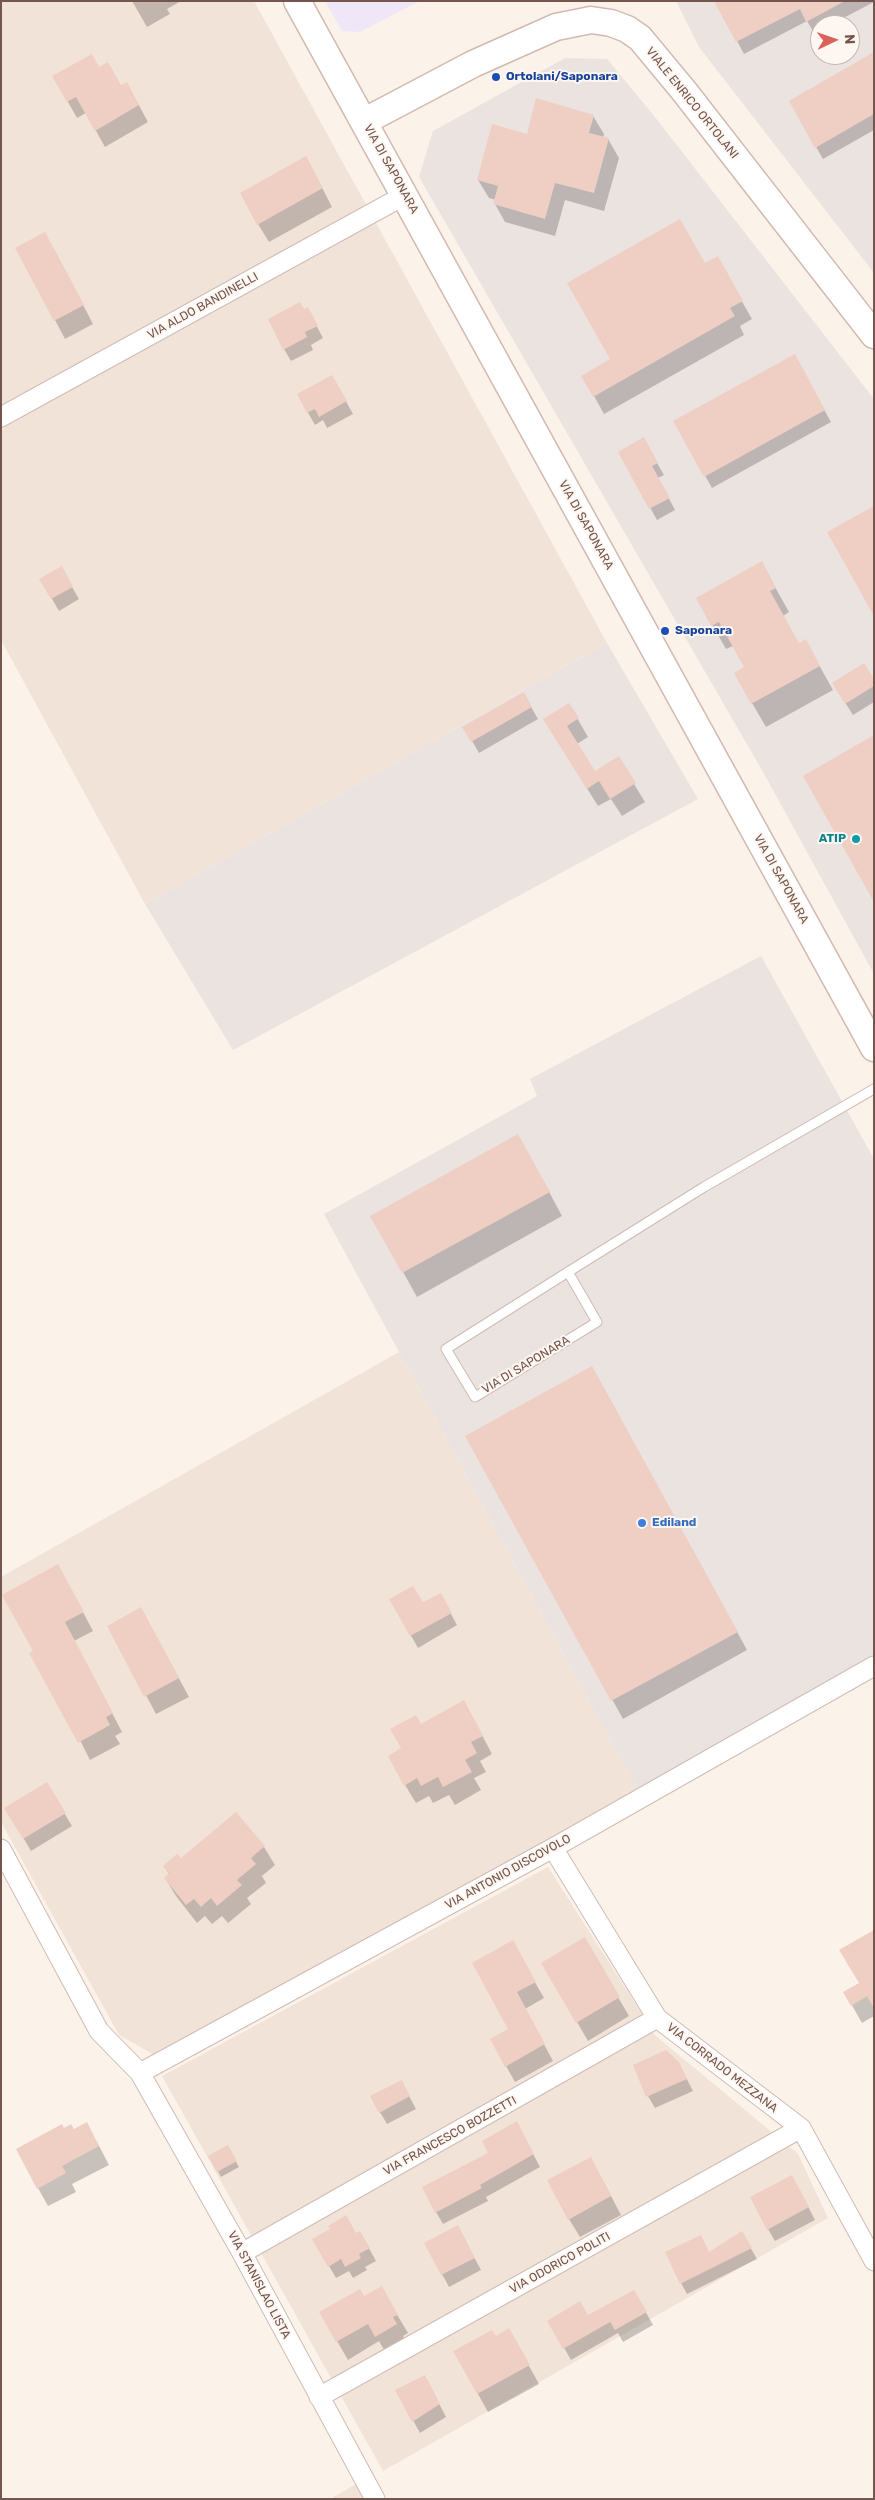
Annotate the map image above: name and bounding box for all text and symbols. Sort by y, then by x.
north arrow [810,15,860,65]
text: N [841,34,858,45]
street label: VIALE ENRICO ORTOLANI [643,44,741,162]
place label: Ortolani/Saponara [506,70,618,84]
marker: Ortolani/Saponara [490,71,502,83]
street label: VIA DI SAPONARA [360,122,422,216]
street label: VIA ALDO BANDINELLI [145,270,261,342]
street label: VIA DI SAPONARA [555,478,617,572]
place label: Saponara [675,624,732,638]
marker: Saponara [659,625,671,637]
street label: VIA DI SAPONARA [750,832,812,926]
place label: ATIP [819,832,846,846]
marker: ATIP [850,833,862,845]
street label: VIA DI SAPONARA [479,1333,573,1397]
place label: Ediland [652,1516,696,1530]
marker: Ediland [636,1517,648,1529]
street label: VIA ANTONIO DISCOVOLO [443,1831,573,1913]
street label: VIA CORRADO MEZZANA [664,2020,780,2116]
street label: VIA FRANCESCO BOZZETTI [381,2093,519,2179]
street label: VIA STANISLAO LISTA [225,2229,293,2341]
street label: VIA ODORICO POLITI [507,2229,613,2297]

